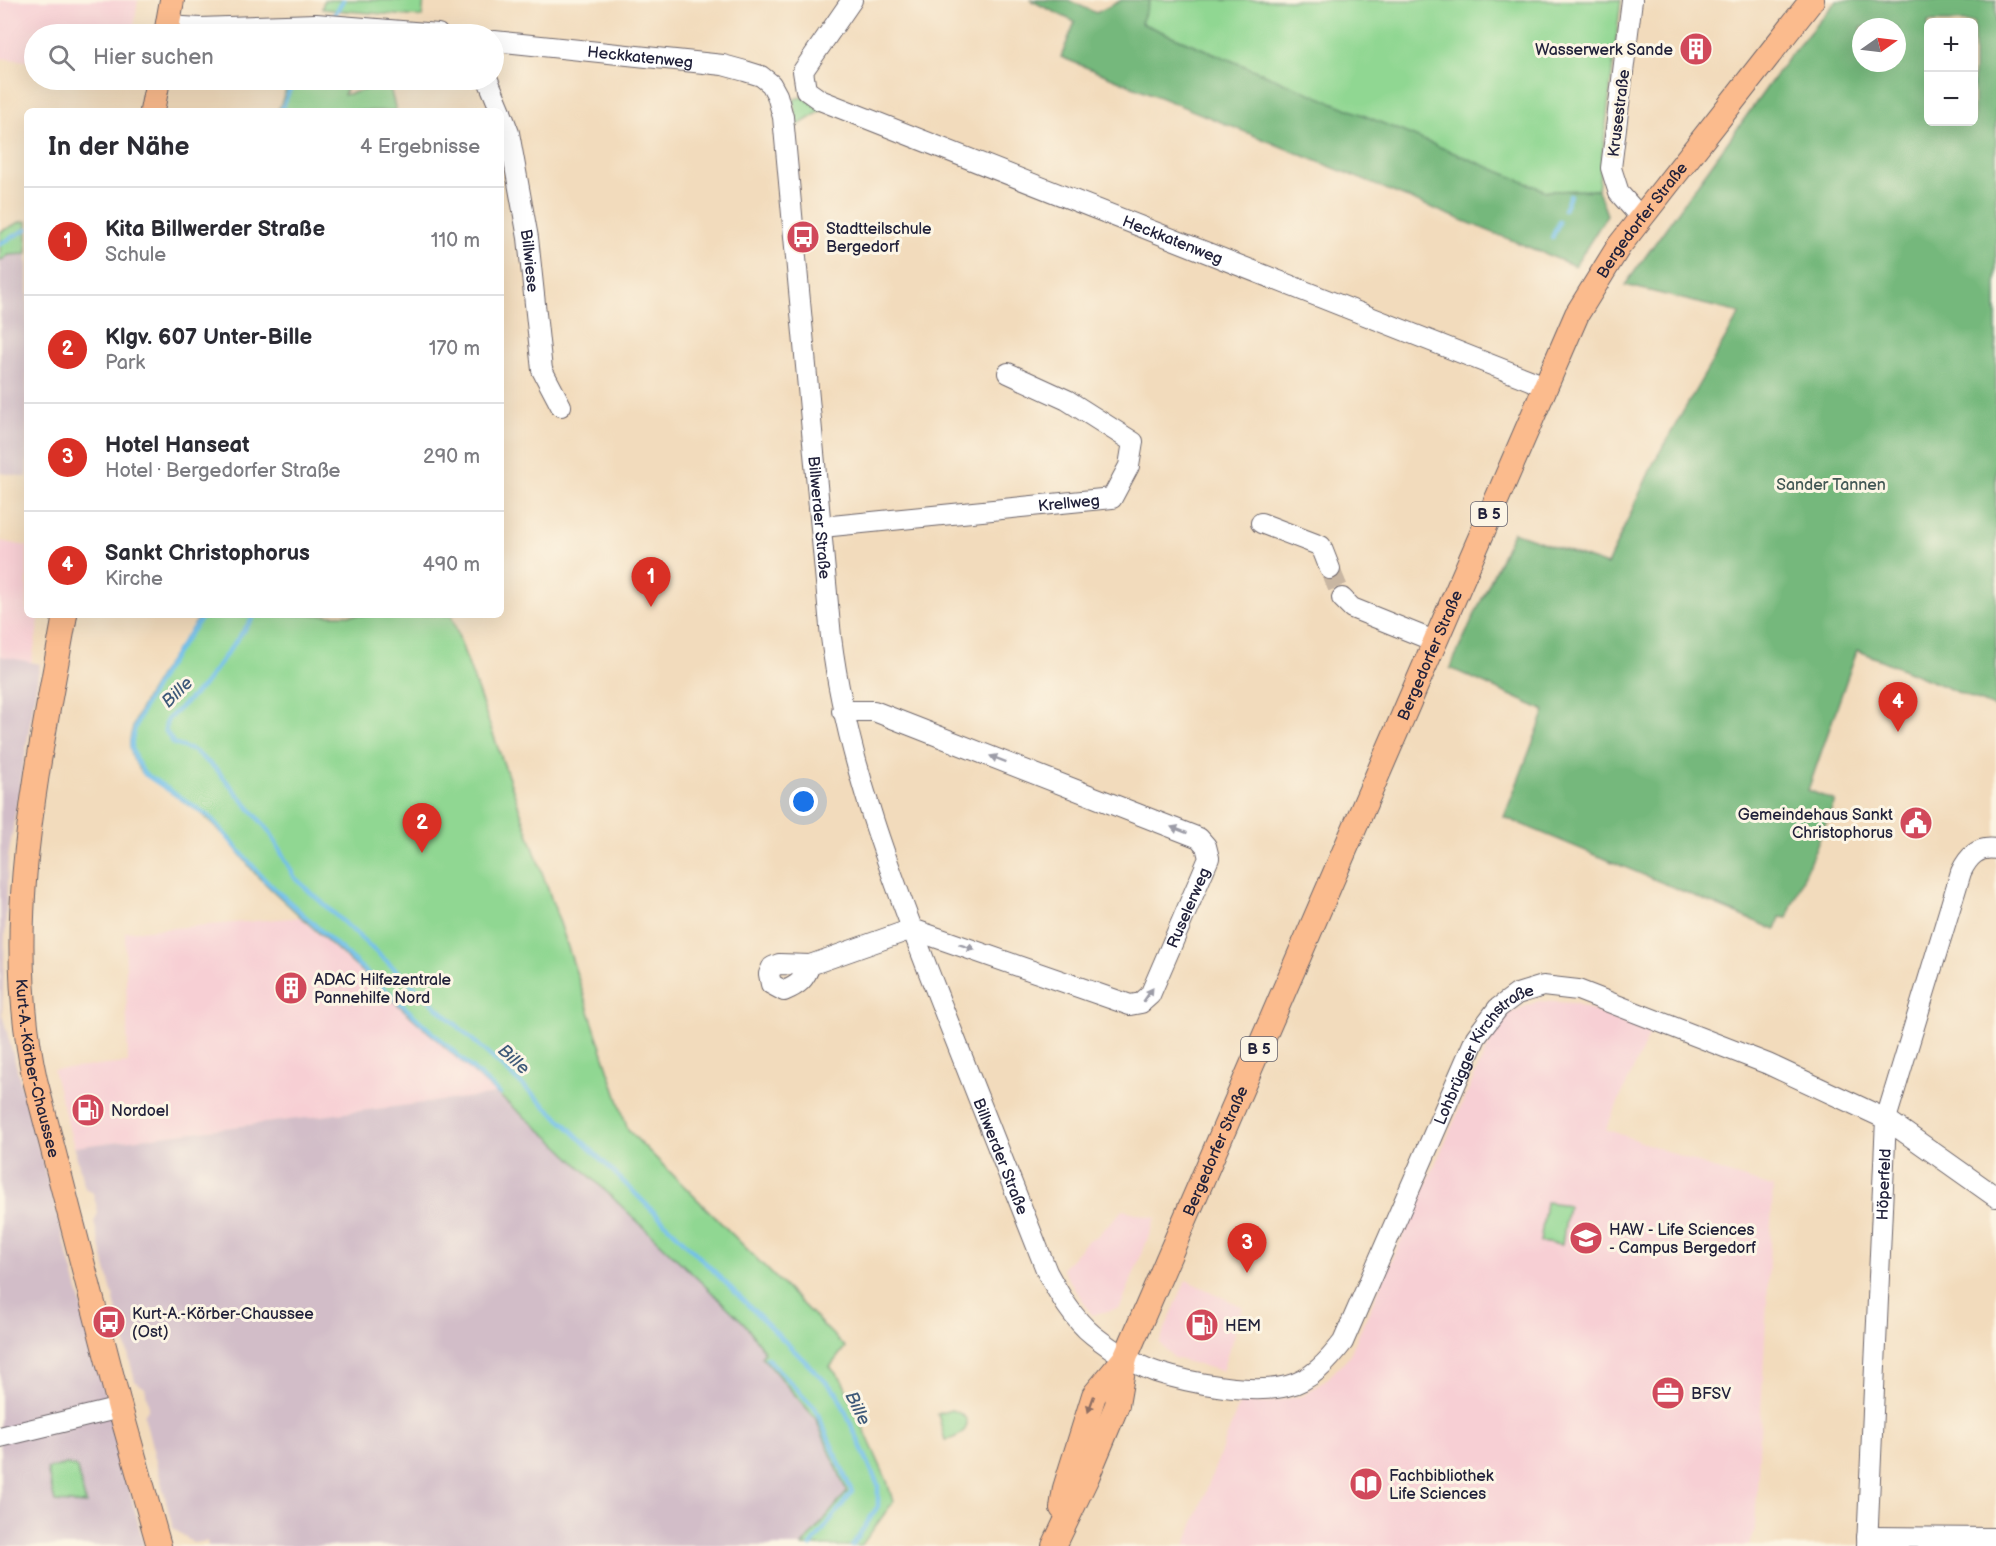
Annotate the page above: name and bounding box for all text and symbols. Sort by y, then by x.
north arrow [1852,18,1906,72]
map controls [1924,18,1978,126]
button: + [1924,18,1978,72]
search box [24,24,504,90]
building icon: Wasserwerk Sande [1678,31,1714,67]
icon: search [45,41,78,74]
place label: Wasserwerk Sande [1535,41,1674,60]
street label: Heckkatenweg [586,43,694,73]
text: Hier suchen [93,44,214,71]
street label: Krusestraße [1605,68,1634,158]
button: − [1924,72,1978,126]
text: In der Nähe [48,132,190,163]
text: 4 Ergebnisse [360,135,480,159]
street label: Bergedorfer Straße [1593,159,1692,282]
street label: Heckkatenweg [1119,212,1225,269]
text: Kita Billwerder Straße [105,216,325,243]
bus stop icon: Stadtteilschule Bergedorf [785,219,821,255]
place label: Stadtteilschule Bergedorf [826,220,932,257]
street label: Billwiese [516,228,542,294]
text: 1 [63,229,72,253]
text: 110 m [431,229,480,253]
text: Schule [105,243,166,267]
text: Klgv. 607 Unter-Bille [105,324,312,351]
text: 2 [62,337,73,361]
text: 170 m [429,337,480,361]
text: Park [105,351,145,375]
text: Hotel Hanseat [105,432,250,459]
text: 3 [62,445,73,469]
text: 290 m [423,445,480,469]
street label: Billwerder Straße [803,455,834,580]
text: Hotel · Bergedorfer Straße [105,459,340,483]
park label: Sander Tannen [1776,476,1886,495]
street label: Krellweg [1037,491,1101,516]
road number: B 5 [1471,502,1507,526]
text: Sankt Christophorus [105,540,310,567]
text: 4 [62,553,73,577]
text: 490 m [423,553,480,577]
pin: 1 [632,558,670,607]
text: Kirche [105,567,163,591]
street label: Bergedorfer Straße [1394,587,1467,724]
water label: Bille [157,673,197,712]
pin: 4 [1878,682,1918,732]
one-way arrow [988,754,1006,764]
your location [789,787,818,816]
pin: 2 [402,804,442,853]
public building icon: Gemeindehaus Sankt Christophorus [1898,805,1934,841]
place label: Gemeindehaus Sankt Christophorus [1738,806,1893,843]
one-way arrow [1170,825,1188,835]
street label: Ruselerweg [1163,865,1215,951]
one-way arrow [958,943,976,953]
building icon: ADAC Hilfezentrale Pannehilfe Nord [273,970,309,1006]
place label: ADAC Hilfezentrale Pannehilfe Nord [314,971,452,1008]
street label: Kurt-A.-Körber-Chaussee [11,978,63,1160]
street label: Lohbrügger Kirchstraße [1431,981,1537,1128]
one-way arrow [1142,987,1154,1003]
road number: B 5 [1241,1037,1277,1061]
water label: Bille [494,1040,534,1079]
street label: Bergedorfer Straße [1180,1083,1253,1219]
fuel station icon: Nordoel [70,1092,106,1128]
street label: Billwerder Straße [968,1096,1032,1218]
place label: Nordoel [111,1102,169,1121]
street label: Höperfeld [1874,1148,1896,1221]
school or university icon: HAW - Life Sciences - Campus Bergedorf [1568,1220,1604,1256]
place label: HAW - Life Sciences - Campus Bergedorf [1609,1221,1756,1258]
pin: 3 [1228,1224,1266,1273]
bus stop icon: Kurt-A.-Körber-Chaussee (Ost) [91,1304,127,1340]
place label: Kurt-A.-Körber-Chaussee (Ost) [132,1305,314,1342]
fuel station icon: HEM [1184,1307,1220,1343]
place label: HEM [1225,1317,1261,1336]
office icon: BFSV [1650,1375,1686,1411]
place label: BFSV [1691,1385,1731,1404]
water label: Bille [840,1388,875,1429]
one-way arrow [1085,1396,1095,1414]
library icon: Fachbibliothek Life Sciences [1348,1466,1384,1502]
place label: Fachbibliothek Life Sciences [1389,1467,1494,1504]

